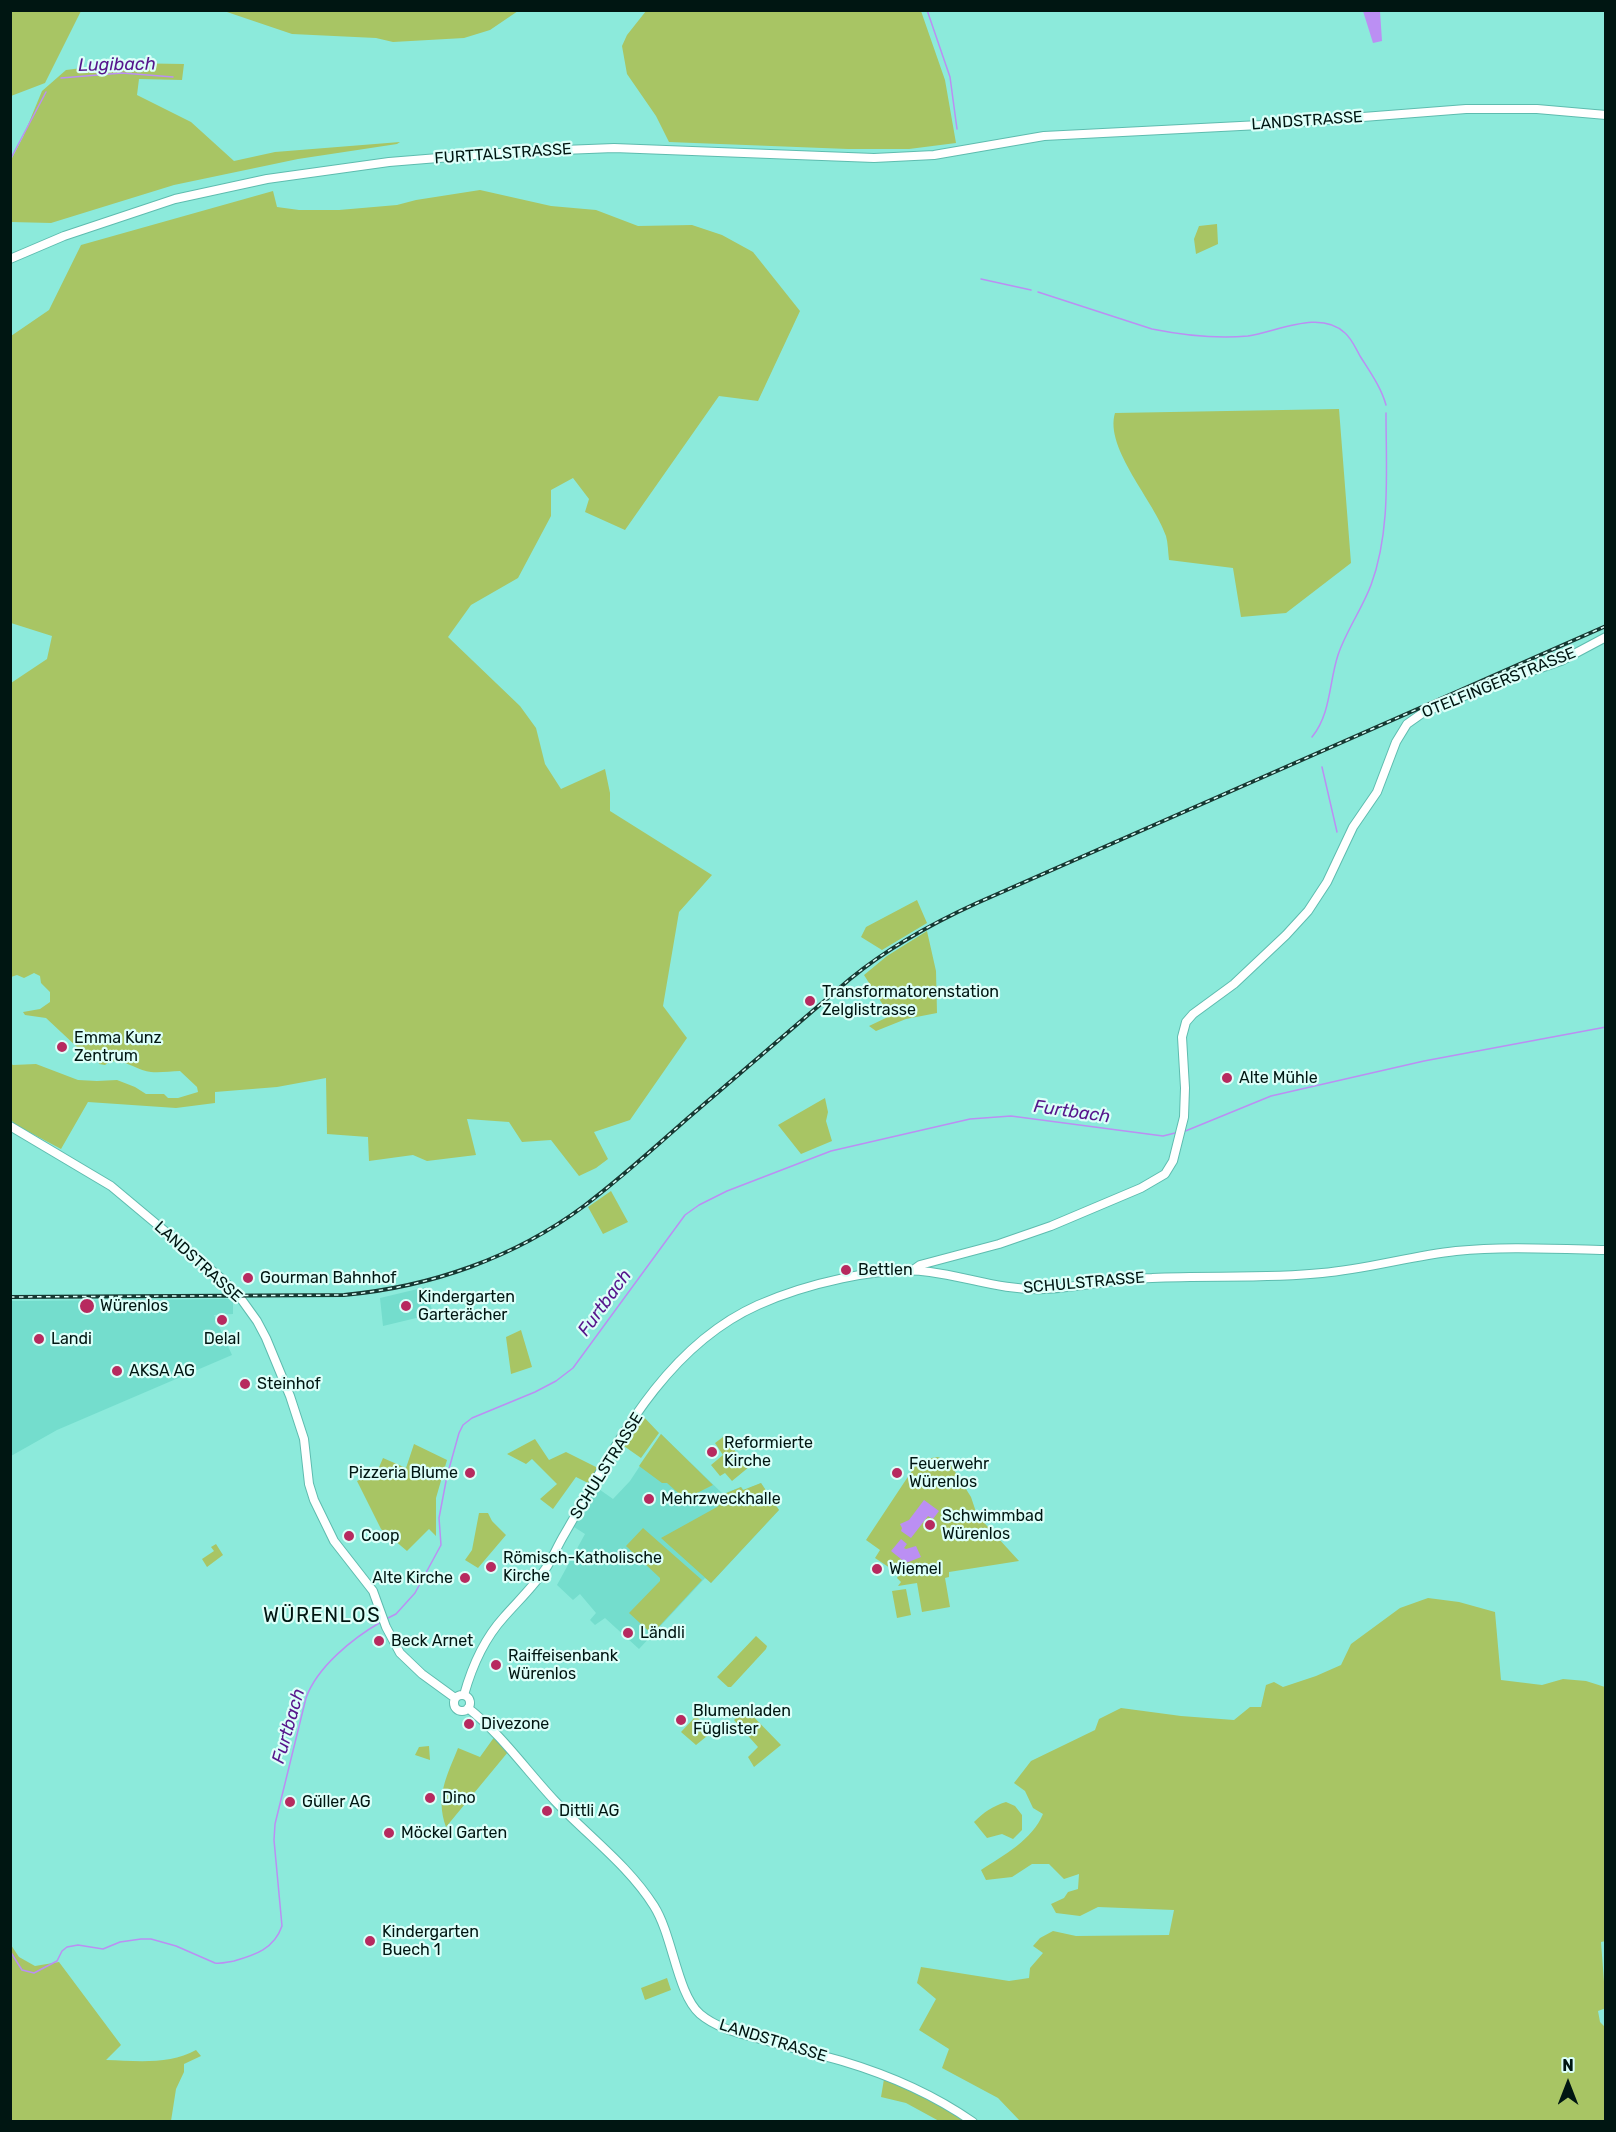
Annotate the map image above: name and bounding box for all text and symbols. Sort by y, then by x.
water label: Lugibach [78,54,156,76]
street label: LANDSTRASSE [1251,108,1363,134]
street label: FURTTALSTRASSE [434,140,572,168]
street label: OTELFINGERSTRASSE [1419,643,1579,723]
place label: Transformatorenstation Zelglistrasse [822,982,999,1020]
marker: Transformatorenstation Zelglistrasse [803,994,817,1008]
place label: Emma Kunz Zentrum [74,1028,162,1066]
marker: Emma Kunz Zentrum [55,1040,69,1054]
place label: Alte Mühle [1239,1068,1318,1088]
marker: Alte Mühle [1220,1071,1234,1085]
water label: Furtbach [1032,1096,1112,1128]
street label: LANDSTRASSE [150,1218,246,1306]
place label: Bettlen [858,1260,913,1280]
marker: Bettlen [839,1263,853,1277]
water label: Furtbach [574,1265,636,1341]
place label: Gourman Bahnhof [260,1268,396,1288]
street label: SCHULSTRASSE [1022,1268,1146,1298]
marker: Gourman Bahnhof [241,1271,255,1285]
place label: Kindergarten Garterächer [418,1287,515,1325]
place label: Würenlos [100,1296,168,1316]
marker: Würenlos [78,1297,96,1315]
marker: Kindergarten Garterächer [399,1299,413,1313]
marker: Delal [215,1313,229,1327]
place label: Landi [51,1329,92,1349]
place label: Delal [204,1329,240,1349]
marker: Landi [32,1332,46,1346]
place label: AKSA AG [129,1361,195,1381]
marker: AKSA AG [110,1364,124,1378]
place label: Steinhof [257,1374,321,1394]
marker: Steinhof [238,1377,252,1391]
street label: SCHULSTRASSE [567,1409,647,1523]
place label: Reformierte Kirche [724,1433,813,1471]
marker: Reformierte Kirche [705,1445,719,1459]
place label: Feuerwehr Würenlos [909,1454,989,1492]
place label: Pizzeria Blume [349,1463,458,1483]
marker: Pizzeria Blume [463,1466,477,1480]
marker: Feuerwehr Würenlos [890,1466,904,1480]
place label: Mehrzweckhalle [661,1489,781,1509]
marker: Mehrzweckhalle [642,1492,656,1506]
place label: Schwimmbad Würenlos [942,1506,1043,1544]
marker: Schwimmbad Würenlos [923,1518,937,1532]
place label: Coop [361,1526,400,1546]
marker: Coop [342,1529,356,1543]
place label: Römisch-Katholische Kirche [503,1548,662,1586]
place label: Wiemel [889,1559,942,1579]
marker: Römisch-Katholische Kirche [484,1560,498,1574]
marker: Wiemel [870,1562,884,1576]
place label: Alte Kirche [372,1568,453,1588]
marker: Alte Kirche [458,1571,472,1585]
district label: WÜRENLOS [263,1604,381,1628]
place label: Ländli [640,1623,685,1643]
marker: Ländli [621,1626,635,1640]
place label: Beck Arnet [391,1631,473,1651]
marker: Beck Arnet [372,1634,386,1648]
place label: Raiffeisenbank Würenlos [508,1646,618,1684]
marker: Raiffeisenbank Würenlos [489,1658,503,1672]
water label: Furtbach [268,1686,310,1766]
place label: Blumenladen Füglister [693,1701,791,1739]
marker: Blumenladen Füglister [674,1713,688,1727]
place label: Divezone [481,1714,549,1734]
marker: Divezone [462,1717,476,1731]
place label: Dino [442,1788,476,1808]
marker: Dino [423,1791,437,1805]
place label: Güller AG [302,1792,371,1812]
marker: Güller AG [283,1795,297,1809]
place label: Dittli AG [559,1801,619,1821]
marker: Dittli AG [540,1804,554,1818]
place label: Möckel Garten [401,1823,507,1843]
marker: Möckel Garten [382,1826,396,1840]
place label: Kindergarten Buech 1 [382,1922,479,1960]
marker: Kindergarten Buech 1 [363,1934,377,1948]
street label: LANDSTRASSE [717,2016,829,2066]
north arrow [1538,2054,1598,2114]
text: N [1562,2056,1574,2075]

